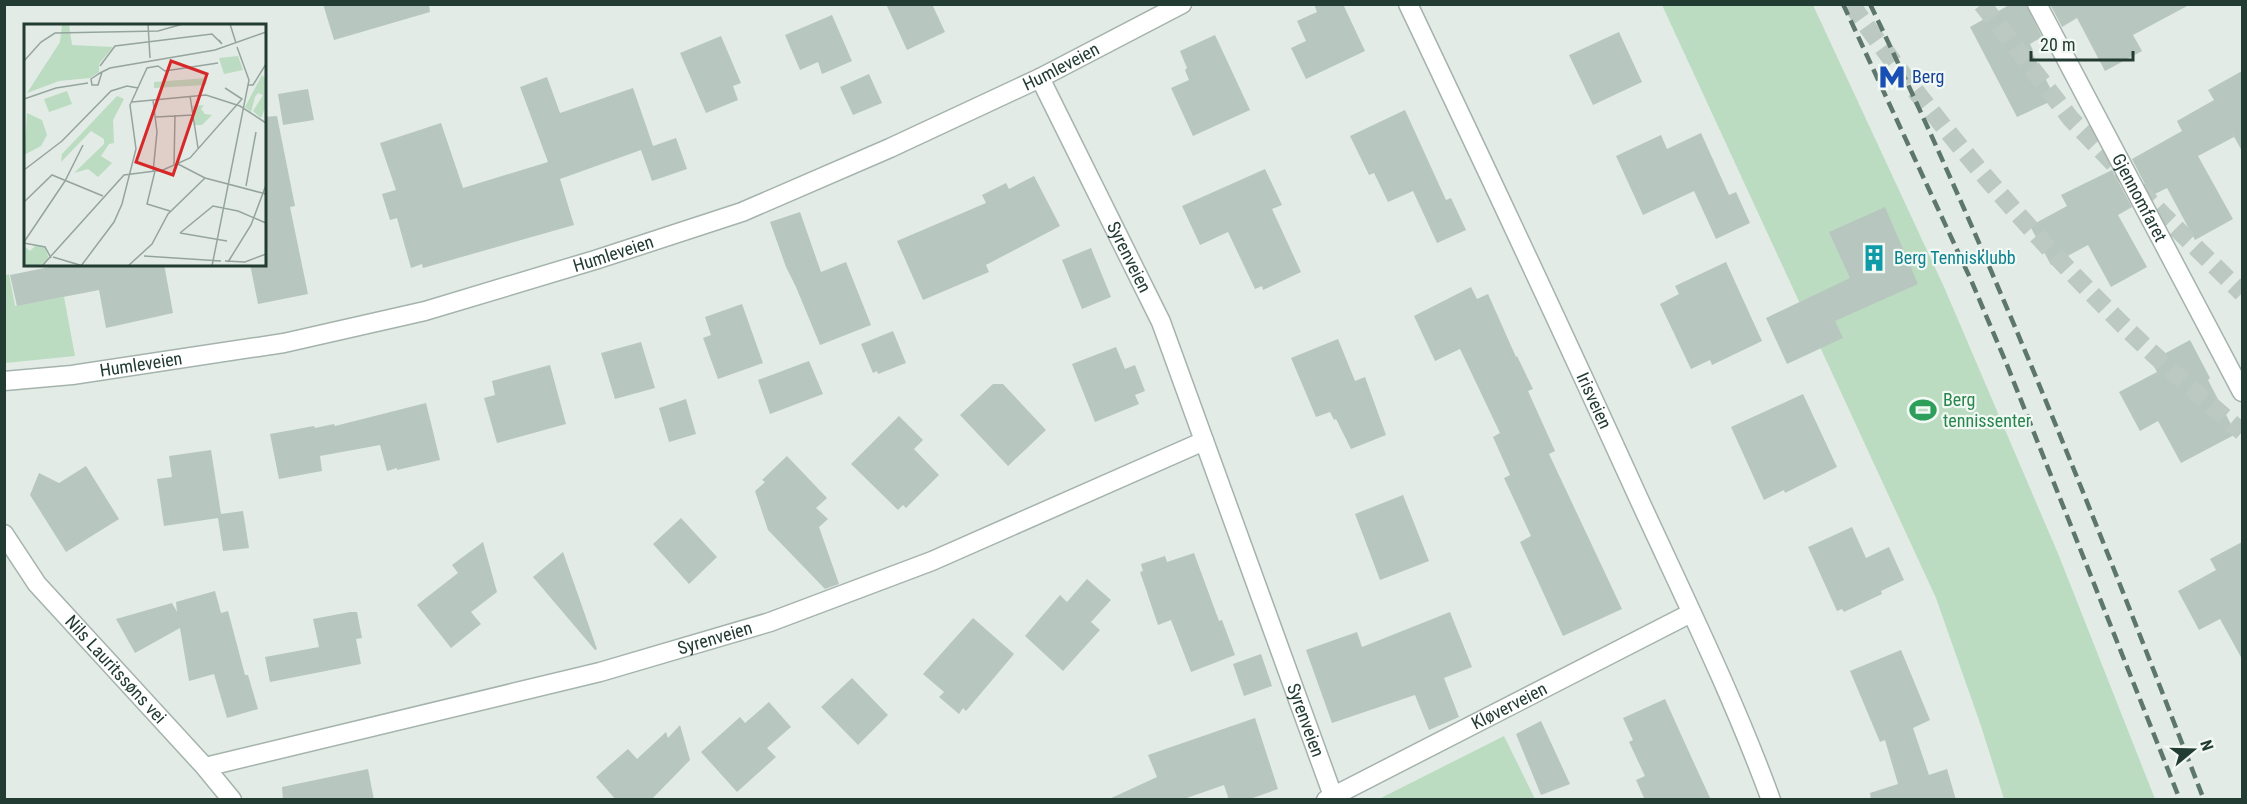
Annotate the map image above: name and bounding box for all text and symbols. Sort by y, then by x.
inset map [24,24,266,266]
scale bar [2031,24,2133,62]
text: 20 m [2040,34,2075,55]
street label: Humleveien [1019,38,1103,95]
metro station icon: Berg [1877,62,1907,92]
place label: Berg [1912,66,1944,87]
street label: Gjennomfaret [2108,150,2172,245]
street label: Syrenveien [1103,218,1156,296]
street label: Humleveien [570,231,656,276]
building icon: Berg Tennisklubb [1859,243,1889,273]
place label: Berg Tennisklubb [1894,247,2016,268]
street label: Humleveien [98,348,184,381]
street label: Irisveien [1572,369,1616,432]
place label: Berg tennissenter [1943,389,2032,431]
sports icon: Berg tennissenter [1908,395,1938,425]
street label: Nils Lauritssøns vei [61,611,171,728]
street label: Syrenveien [675,617,754,659]
street label: Kløverveien [1468,678,1550,734]
street label: Syrenveien [1283,680,1329,760]
north arrow [2163,720,2223,780]
text: N [2196,738,2217,753]

